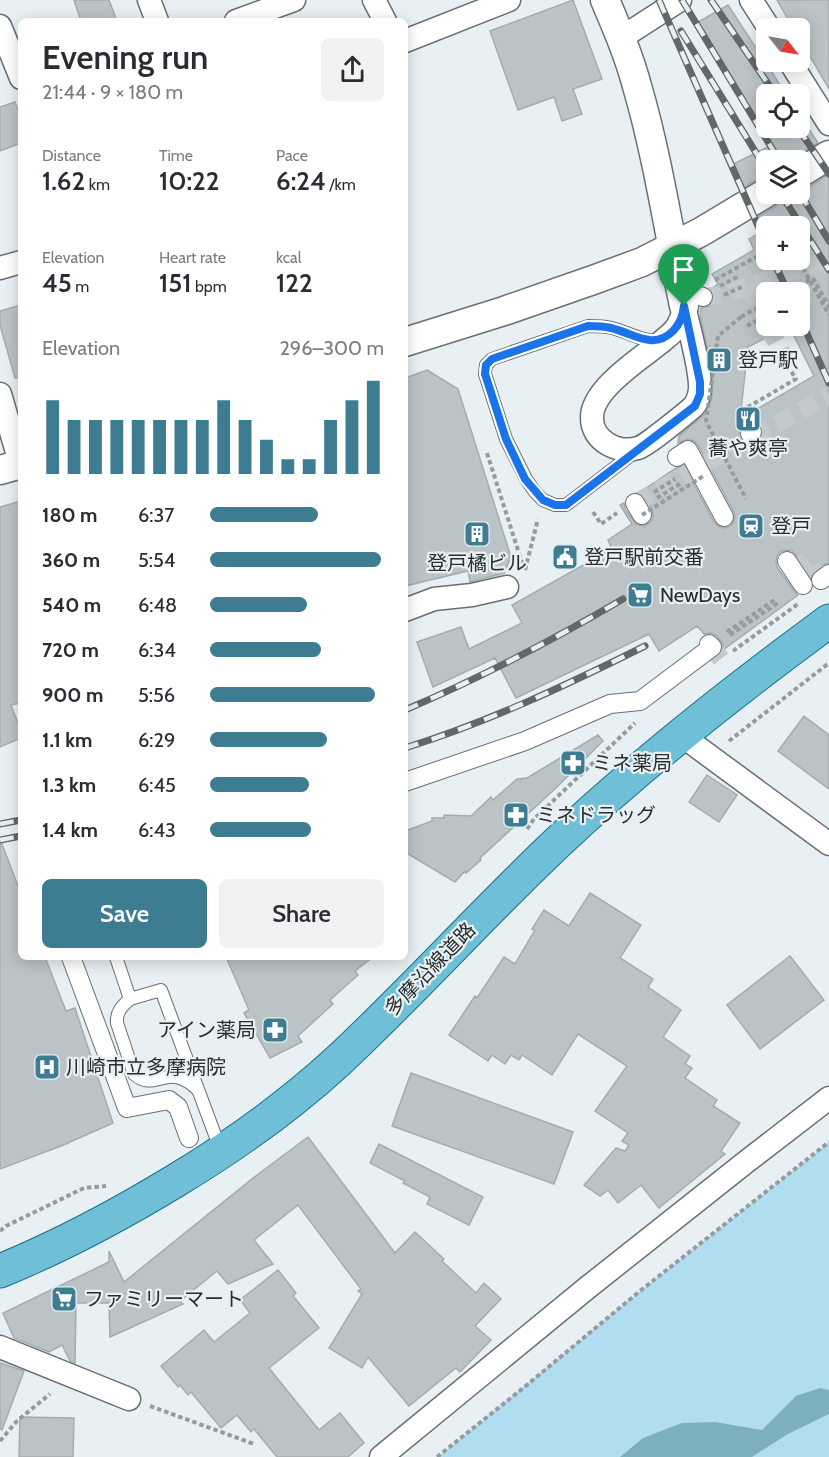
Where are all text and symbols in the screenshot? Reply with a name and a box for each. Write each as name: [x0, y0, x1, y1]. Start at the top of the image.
north arrow: [756, 18, 810, 72]
map controls: [756, 18, 810, 336]
text: Evening run: [42, 37, 208, 77]
button: share: [321, 38, 384, 101]
text: 21:44 · 9 × 180 m: [42, 80, 183, 104]
button: locate: [756, 84, 810, 138]
text: Distance: [42, 146, 101, 165]
text: Time: [159, 146, 193, 165]
text: Pace: [276, 146, 308, 165]
button: layers: [756, 150, 810, 204]
text: 1.62: [42, 165, 85, 197]
text: 10:22: [159, 165, 220, 197]
text: 6:24: [276, 165, 326, 197]
text: km: [85, 175, 110, 194]
text: /km: [326, 175, 356, 194]
button: +: [756, 216, 810, 270]
pin: [658, 244, 709, 306]
text: Elevation: [42, 248, 105, 267]
text: Heart rate: [159, 248, 226, 267]
text: kcal: [276, 248, 302, 267]
icon: arrive: [667, 253, 700, 286]
text: 45: [42, 267, 72, 299]
text: 151: [159, 267, 191, 299]
text: 122: [276, 267, 313, 299]
text: m: [72, 277, 89, 296]
text: bpm: [191, 277, 227, 296]
button: −: [756, 282, 810, 336]
text: Elevation: [42, 336, 120, 360]
text: 296–300 m: [279, 336, 384, 360]
building icon: 登戸駅: [704, 345, 734, 375]
place label: 登戸駅: [738, 348, 798, 372]
restaurant icon: 蕎や爽亭: [733, 404, 763, 434]
place label: 蕎や爽亭: [708, 436, 788, 460]
text: 180 m: [42, 503, 97, 527]
text: 6:37: [138, 503, 174, 527]
station icon: 登戸: [736, 511, 766, 541]
place label: 登戸: [771, 514, 811, 538]
building icon: 登戸橘ビル: [462, 519, 492, 549]
public building icon: 登戸駅前交番: [550, 542, 580, 572]
place label: 登戸駅前交番: [584, 545, 704, 569]
text: 360 m: [42, 548, 100, 572]
text: 5:54: [138, 548, 175, 572]
place label: 登戸橘ビル: [427, 551, 527, 575]
supermarket icon: NewDays: [625, 580, 655, 610]
place label: NewDays: [660, 583, 740, 607]
text: 540 m: [42, 593, 101, 617]
text: 6:48: [138, 593, 177, 617]
text: 720 m: [42, 638, 99, 662]
text: 6:34: [138, 638, 176, 662]
text: 900 m: [42, 683, 103, 707]
text: 5:56: [138, 683, 175, 707]
text: 1.1 km: [42, 728, 92, 752]
text: 6:29: [138, 728, 175, 752]
pharmacy icon: ミネ薬局: [558, 748, 588, 778]
place label: ミネ薬局: [592, 751, 672, 775]
text: 1.3 km: [42, 773, 96, 797]
text: 6:45: [138, 773, 176, 797]
pharmacy icon: ミネドラッグ: [501, 800, 531, 830]
place label: ミネドラッグ: [536, 803, 656, 827]
text: 1.4 km: [42, 818, 98, 842]
text: 6:43: [138, 818, 176, 842]
button: Save: [42, 879, 207, 948]
button: Share: [219, 879, 384, 948]
street label: 多摩沿線道路: [380, 918, 480, 1020]
pharmacy icon: アイン薬局: [260, 1015, 290, 1045]
place label: アイン薬局: [157, 1018, 256, 1042]
hospital icon: 川崎市立多摩病院: [32, 1052, 62, 1082]
place label: 川崎市立多摩病院: [66, 1055, 226, 1079]
supermarket icon: ファミリーマート: [49, 1284, 79, 1314]
place label: ファミリーマート: [84, 1287, 244, 1311]

